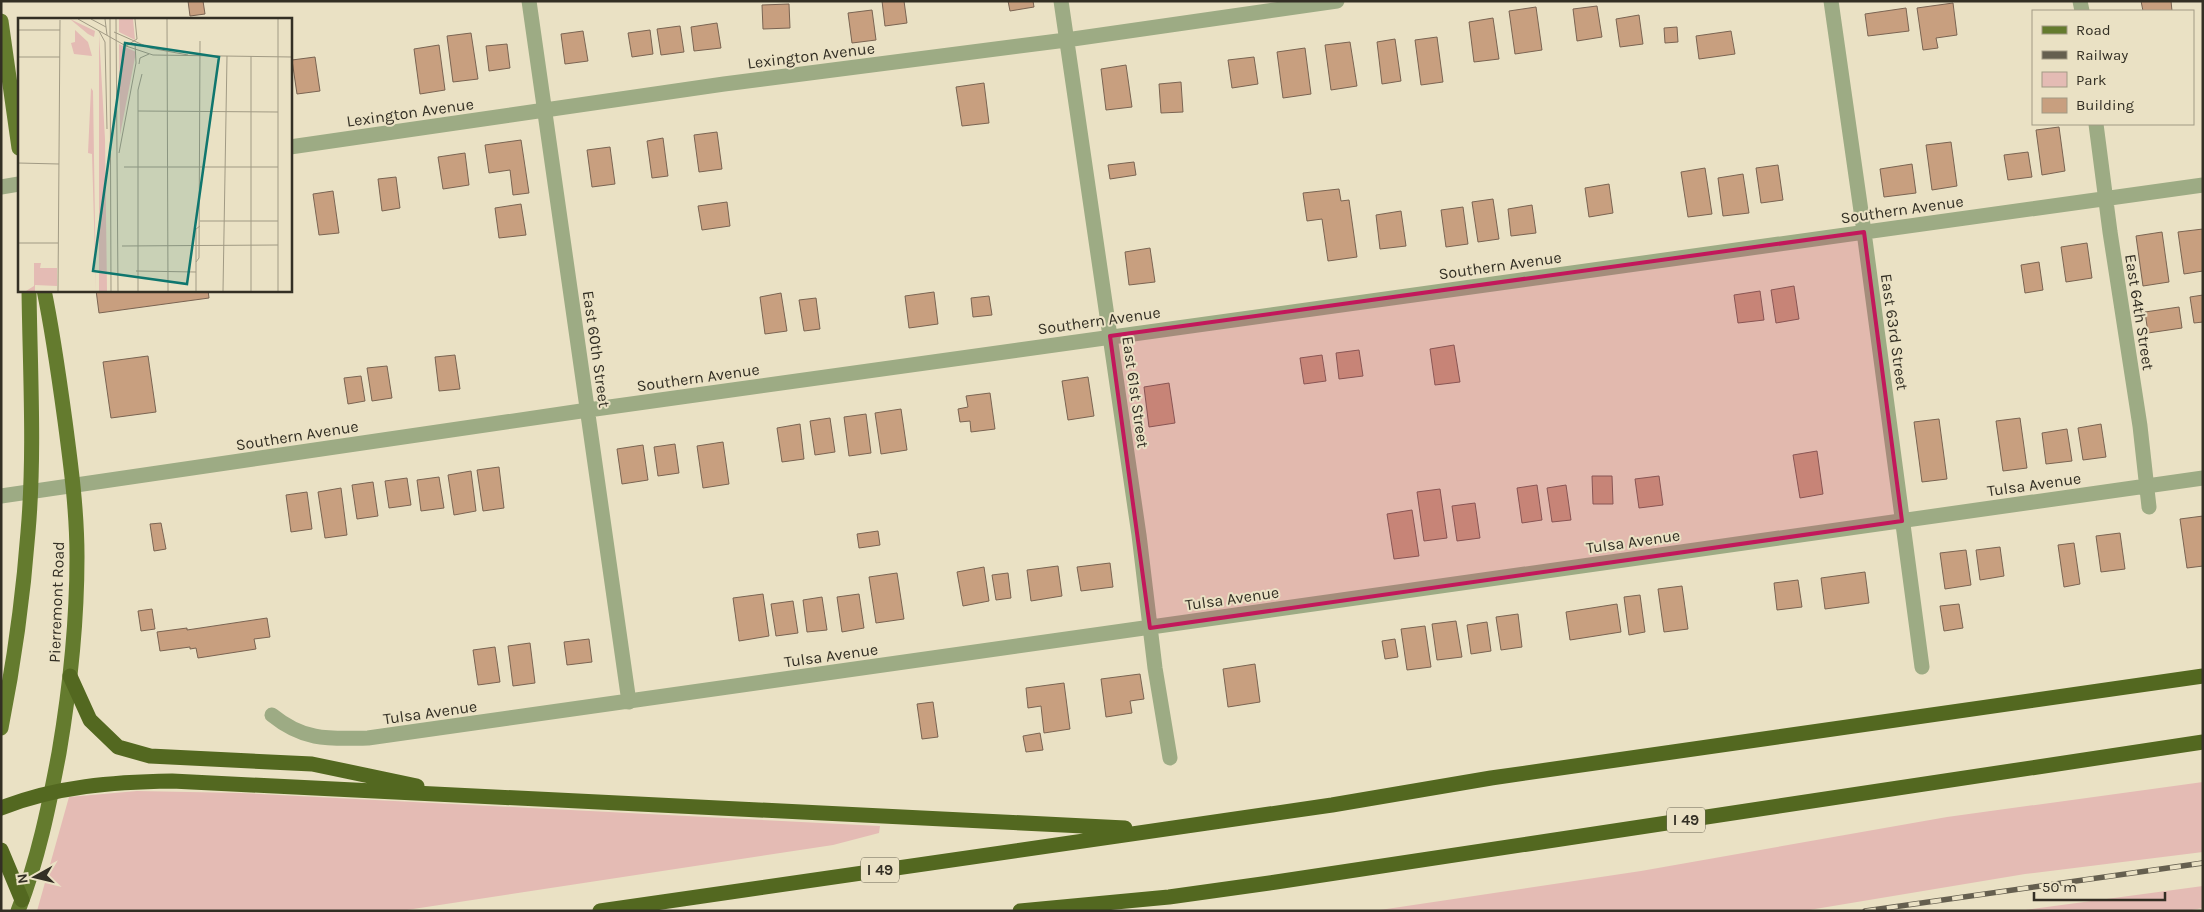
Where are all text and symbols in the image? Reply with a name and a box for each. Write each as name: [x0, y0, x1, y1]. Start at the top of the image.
legend: [2032, 10, 2194, 125]
inset map: [18, 18, 291, 291]
text: Road: [2076, 21, 2111, 39]
street label: Lexington Avenue: [746, 38, 876, 73]
text: Railway: [2076, 46, 2128, 64]
text: Park: [2076, 71, 2106, 89]
street label: Lexington Avenue: [345, 94, 475, 131]
text: Building: [2076, 96, 2134, 114]
street label: Southern Avenue: [1839, 191, 1965, 228]
street label: Southern Avenue: [1437, 247, 1563, 284]
street label: East 64th Street: [2121, 253, 2158, 372]
street label: East 63rd Street: [1877, 273, 1912, 392]
street label: East 60th Street: [579, 289, 614, 409]
street label: Southern Avenue: [1036, 302, 1162, 339]
street label: East 61st Street: [1118, 335, 1153, 449]
street label: Southern Avenue: [635, 359, 761, 396]
street label: Southern Avenue: [234, 416, 360, 455]
street label: Tulsa Avenue: [1986, 468, 2082, 500]
street label: Tulsa Avenue: [1585, 525, 1681, 557]
street label: Pierremont Road: [45, 541, 68, 663]
street label: Tulsa Avenue: [1184, 582, 1280, 614]
street label: Tulsa Avenue: [783, 639, 879, 671]
street label: Tulsa Avenue: [382, 696, 478, 728]
road number: I 49: [1667, 808, 1705, 832]
north arrow: [10, 852, 60, 902]
road number: I 49: [861, 858, 899, 882]
scale bar: [2034, 870, 2165, 902]
text: N: [14, 873, 32, 885]
text: 50 m: [2042, 878, 2077, 896]

